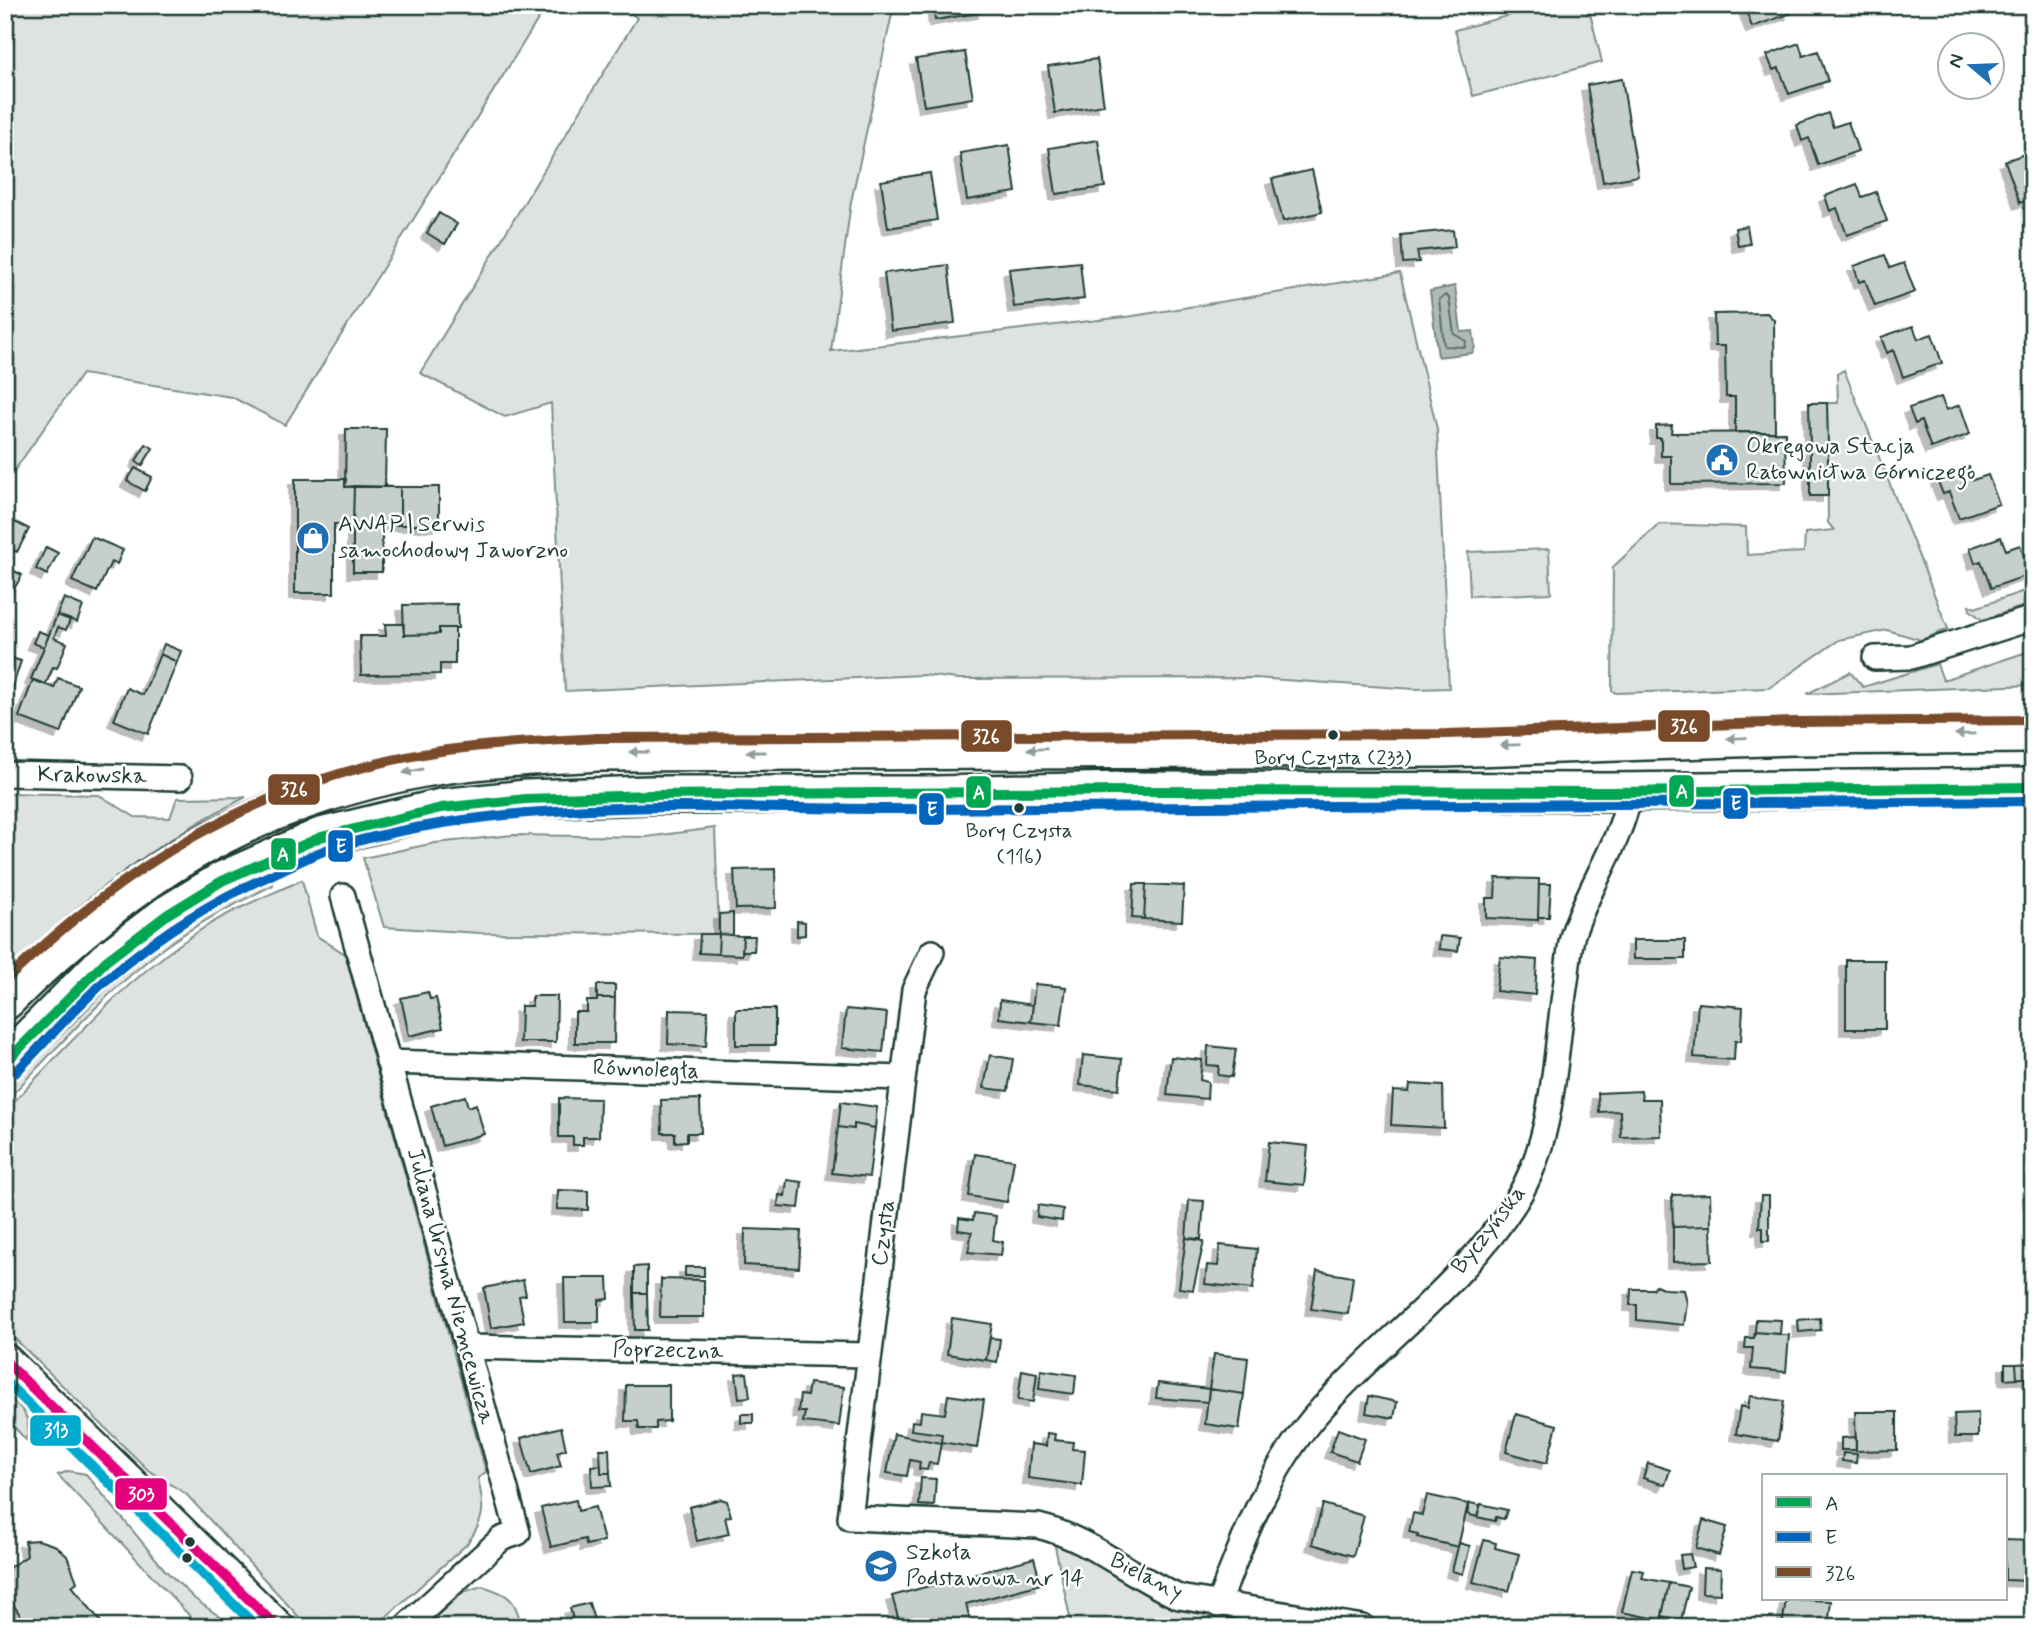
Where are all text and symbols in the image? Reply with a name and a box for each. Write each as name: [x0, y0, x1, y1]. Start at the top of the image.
north arrow: [1937, 32, 2007, 102]
text: N: [1942, 51, 1970, 71]
place label: Okręgowa Stacja Ratownictwa Górniczego: [1746, 432, 1976, 490]
public building icon: Okręgowa Stacja Ratownictwa Górniczego: [1703, 441, 1741, 479]
place label: AWAP | Serwis samochodowy Jaworzno: [338, 510, 568, 566]
shop icon: AWAP | Serwis samochodowy Jaworzno: [294, 519, 332, 557]
line badge: 326: [1657, 709, 1711, 743]
text: 326: [1670, 715, 1698, 740]
line badge: 326: [960, 719, 1013, 753]
text: 326: [972, 725, 1000, 750]
marker: Bory Czysta (233): [1326, 728, 1340, 742]
one-way arrow: [1953, 728, 1975, 740]
one-way arrow: [1726, 732, 1748, 743]
one-way arrow: [1498, 740, 1520, 751]
one-way arrow: [1026, 744, 1048, 755]
place label: Bory Czysta (233): [1254, 744, 1412, 772]
one-way arrow: [628, 746, 650, 758]
one-way arrow: [745, 746, 767, 757]
street label: Krakowska: [37, 760, 147, 792]
one-way arrow: [402, 765, 424, 776]
line badge: 326: [267, 773, 321, 806]
line badge: A: [1668, 774, 1695, 808]
line badge: A: [965, 775, 992, 809]
text: 326: [280, 778, 308, 803]
text: A: [1676, 780, 1688, 805]
text: A: [973, 781, 985, 806]
line badge: E: [1722, 787, 1749, 820]
line badge: E: [918, 792, 945, 826]
text: E: [1730, 792, 1742, 817]
text: E: [926, 798, 938, 823]
marker: Bory Czysta (116): [1012, 801, 1026, 815]
place label: Bory Czysta (116): [965, 817, 1073, 871]
line badge: E: [327, 829, 354, 863]
text: E: [335, 835, 347, 860]
line badge: A: [270, 837, 297, 871]
text: A: [277, 843, 289, 868]
street label: Równoległa: [592, 1053, 700, 1087]
street label: Juliana Ursyna Niemcewicza: [399, 1145, 501, 1427]
street label: Byczyńska: [1445, 1179, 1533, 1281]
street label: Czysta: [865, 1198, 903, 1268]
street label: Poprzeczna: [612, 1335, 724, 1367]
line badge: 313: [29, 1414, 82, 1447]
text: 313: [44, 1419, 69, 1444]
legend: [1762, 1474, 2007, 1600]
line badge: 303: [114, 1477, 168, 1511]
text: 303: [127, 1483, 155, 1508]
text: A: [1825, 1490, 1839, 1518]
text: E: [1825, 1524, 1837, 1552]
unlabelled marker: [183, 1535, 197, 1549]
place label: Szkoła Podstawowa nr 14: [906, 1538, 1084, 1594]
street label: Bielany: [1104, 1546, 1188, 1608]
school or university icon: Szkoła Podstawowa nr 14: [862, 1547, 900, 1585]
unlabelled marker: [180, 1551, 194, 1565]
text: 326: [1825, 1560, 1855, 1588]

